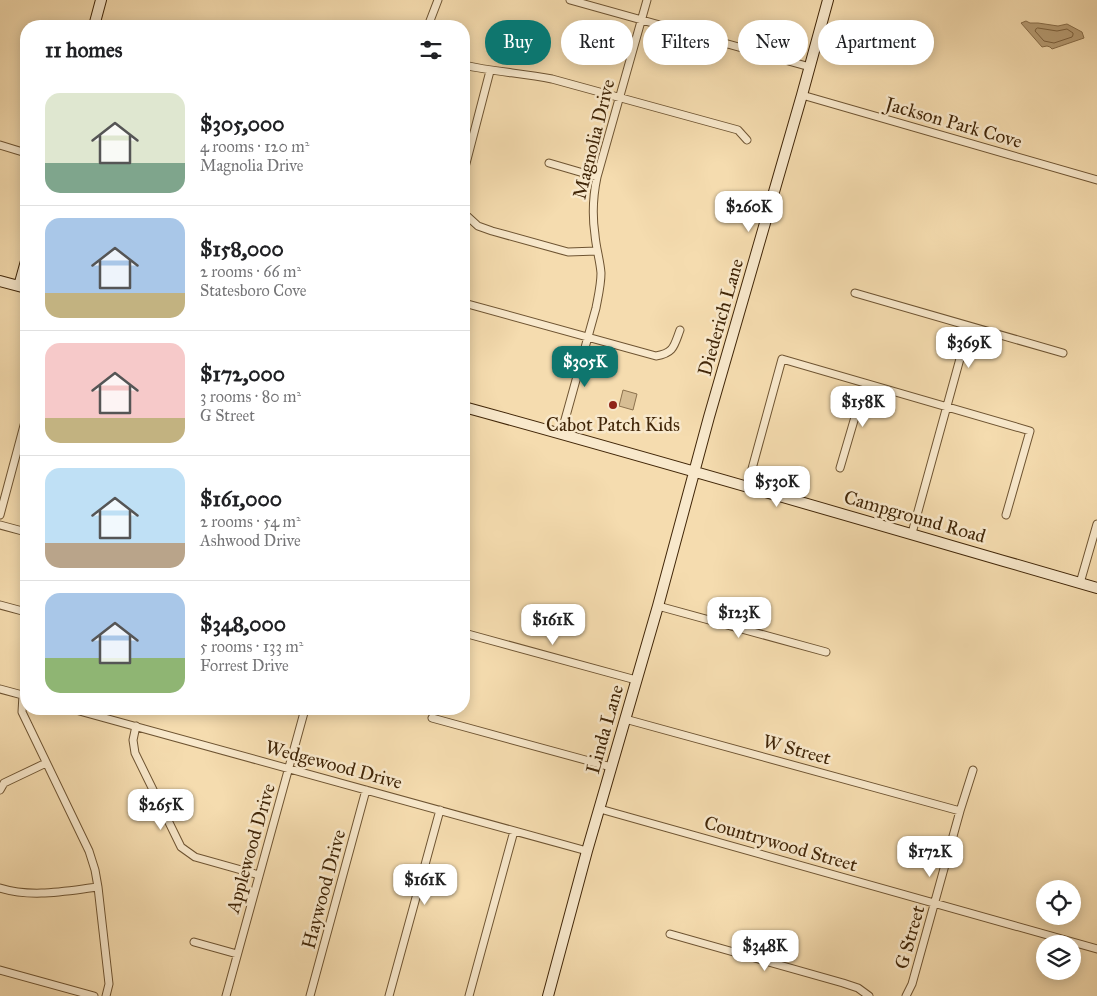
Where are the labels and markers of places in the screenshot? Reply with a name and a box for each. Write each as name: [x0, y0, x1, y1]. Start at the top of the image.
pin: $260K: [714, 190, 784, 233]
pin: $369K: [934, 326, 1004, 369]
pin: $305K: [550, 346, 620, 388]
pin: $158K: [828, 386, 898, 428]
marker: Cabot Patch Kids: [607, 399, 619, 411]
place label: Cabot Patch Kids: [546, 413, 680, 436]
pin: $530K: [742, 466, 812, 508]
pin: $123K: [704, 596, 774, 639]
pin: $161K: [518, 604, 588, 646]
pin: $265K: [126, 788, 196, 831]
pin: $172K: [895, 836, 965, 878]
pin: $161K: [390, 864, 460, 906]
pin: $348K: [730, 930, 800, 972]

